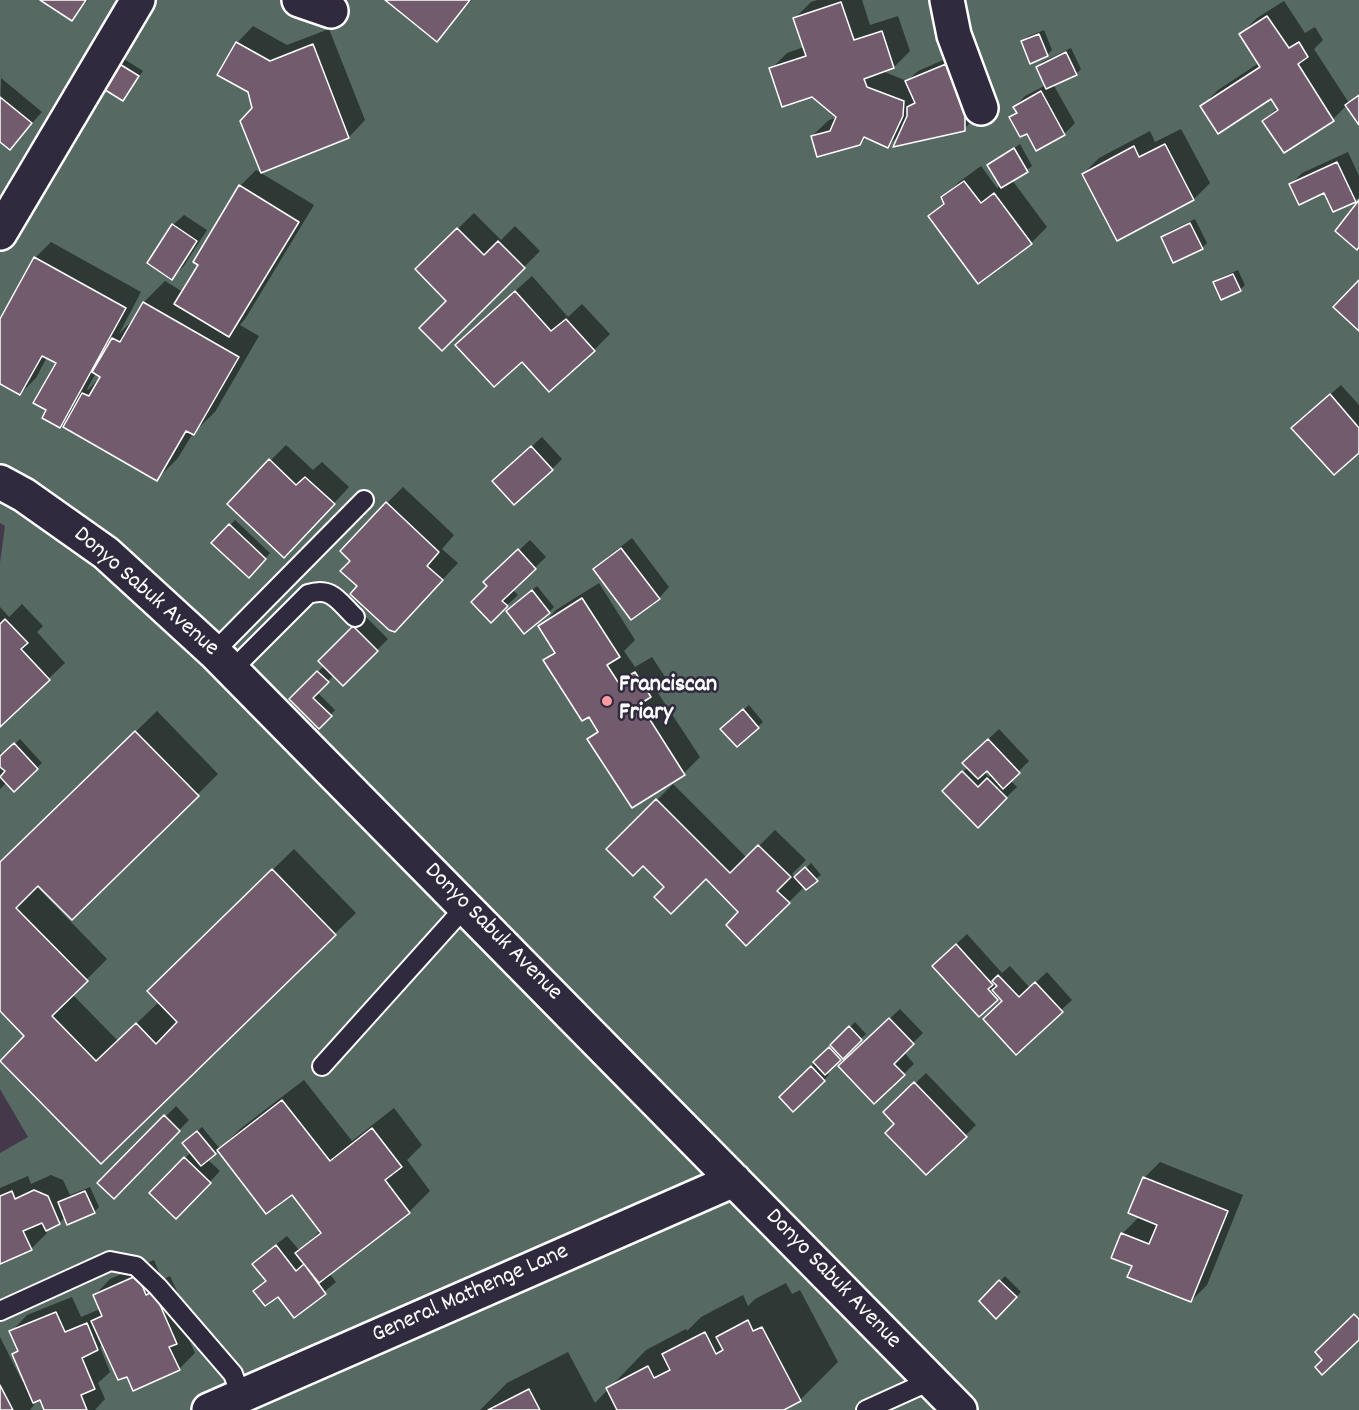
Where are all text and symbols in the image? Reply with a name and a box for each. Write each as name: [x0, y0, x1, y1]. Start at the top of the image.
street label: Donyo Sabuk Avenue: [66, 522, 224, 664]
place label: Franciscan Friary: [619, 673, 717, 729]
marker: Franciscan Friary: [600, 694, 614, 708]
street label: Donyo Sabuk Avenue: [417, 858, 567, 1008]
street label: Donyo Sabuk Avenue: [758, 1204, 906, 1356]
street label: General Mathenge Lane: [368, 1239, 574, 1351]

